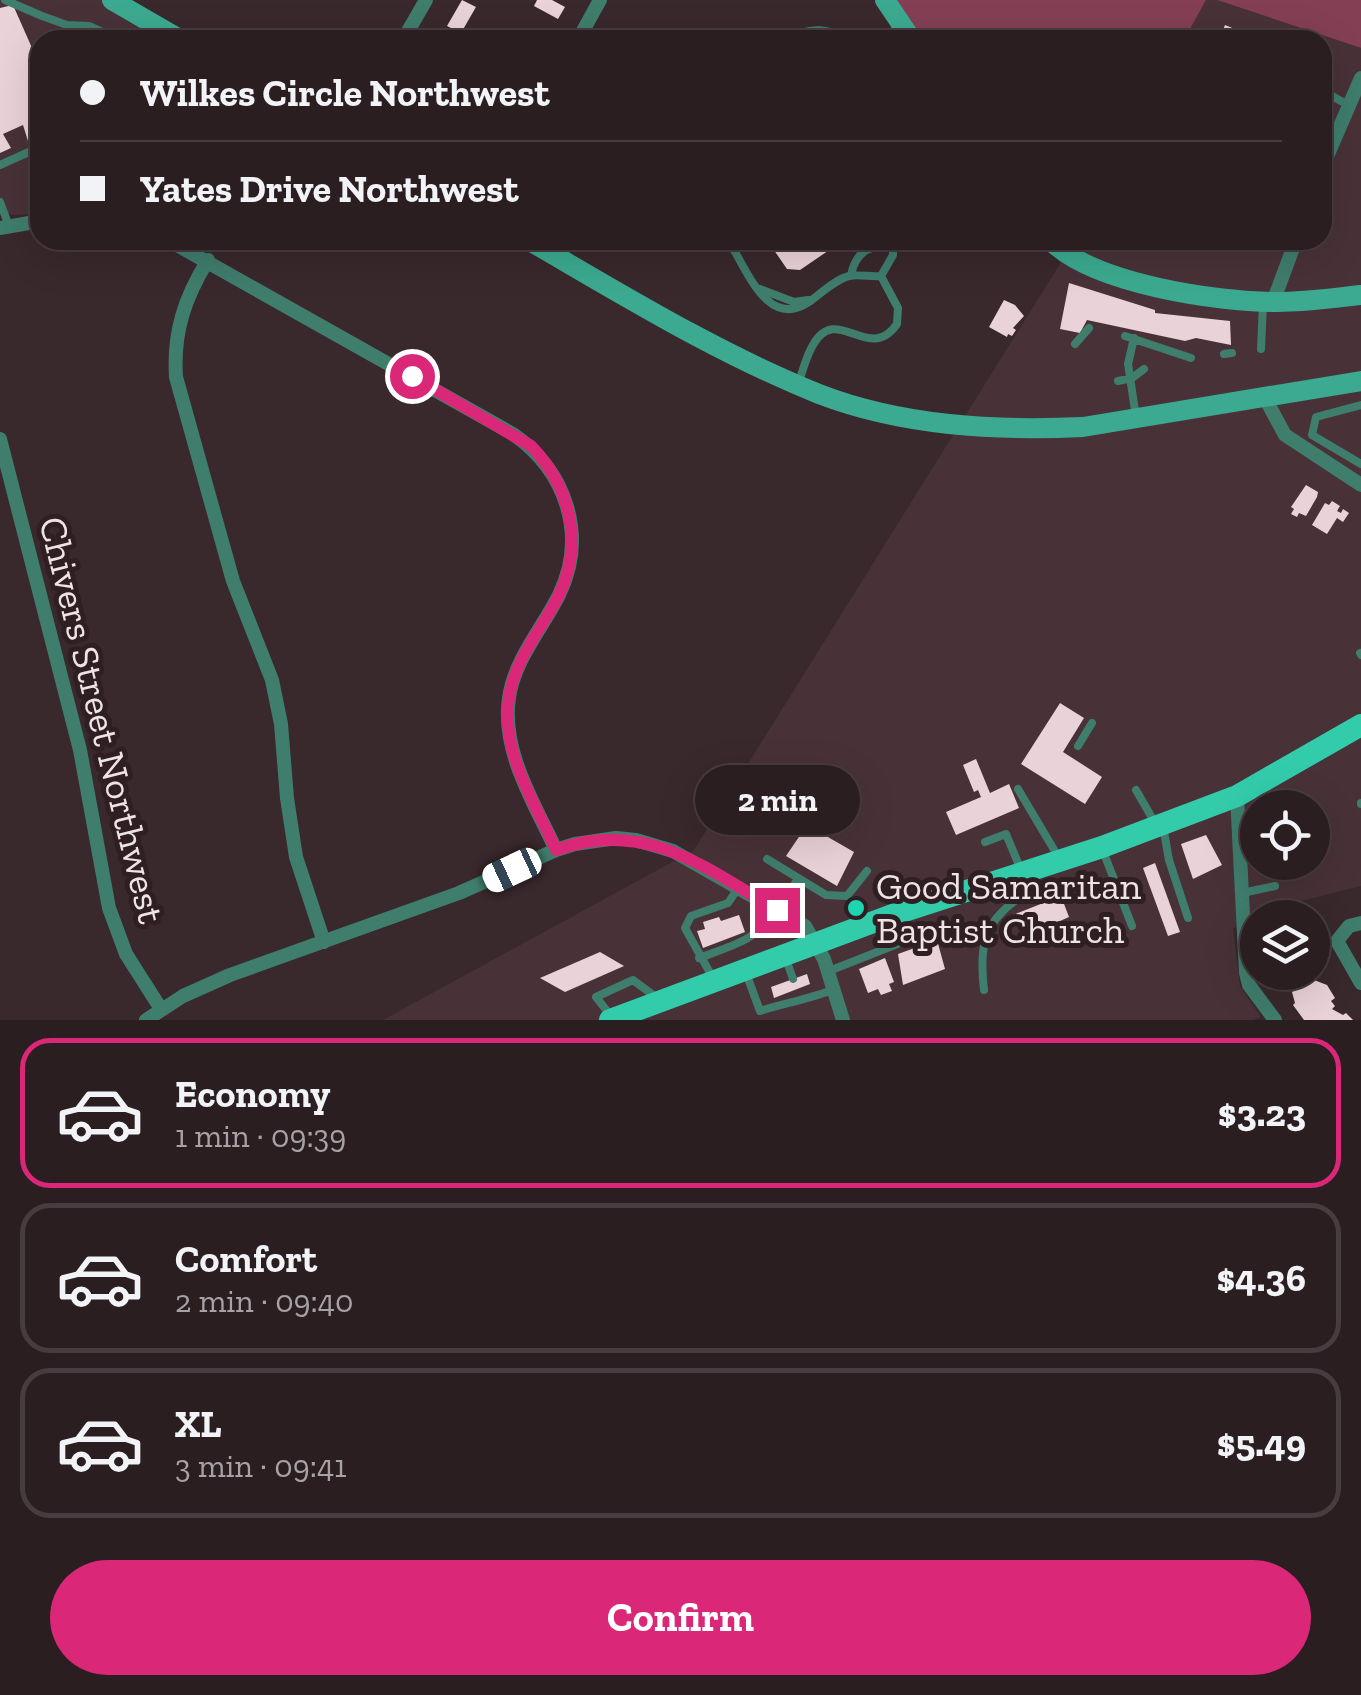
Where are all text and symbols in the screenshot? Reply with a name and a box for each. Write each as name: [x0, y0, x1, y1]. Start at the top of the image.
text: Wilkes Circle Northwest: [140, 70, 550, 116]
text: Yates Drive Northwest: [140, 166, 519, 212]
route start: [390, 354, 435, 399]
street label: Chivers Street Northwest: [29, 512, 175, 928]
callout: 2 min: [694, 765, 860, 835]
text: 2 min: [738, 781, 817, 819]
map controls: [1240, 790, 1330, 990]
button: locate: [1240, 790, 1330, 880]
car: [478, 844, 546, 896]
place label: Good Samaritan Baptist Church: [876, 863, 1142, 953]
route end: [755, 888, 800, 933]
marker: Good Samaritan Baptist Church: [845, 897, 867, 919]
button: layers: [1240, 900, 1330, 990]
icon: car: [55, 1068, 145, 1158]
text: Economy: [175, 1071, 330, 1117]
text: $3.23: [1218, 1090, 1306, 1136]
text: 1 min · 09:39: [175, 1117, 346, 1155]
icon: car: [55, 1233, 145, 1323]
text: Comfort: [175, 1236, 317, 1282]
text: $4.36: [1216, 1255, 1306, 1301]
text: 2 min · 09:40: [175, 1282, 353, 1320]
icon: car: [55, 1398, 145, 1488]
text: XL: [175, 1401, 222, 1447]
text: $5.49: [1217, 1420, 1306, 1466]
text: 3 min · 09:41: [175, 1447, 347, 1485]
button: Confirm: [50, 1560, 1311, 1675]

